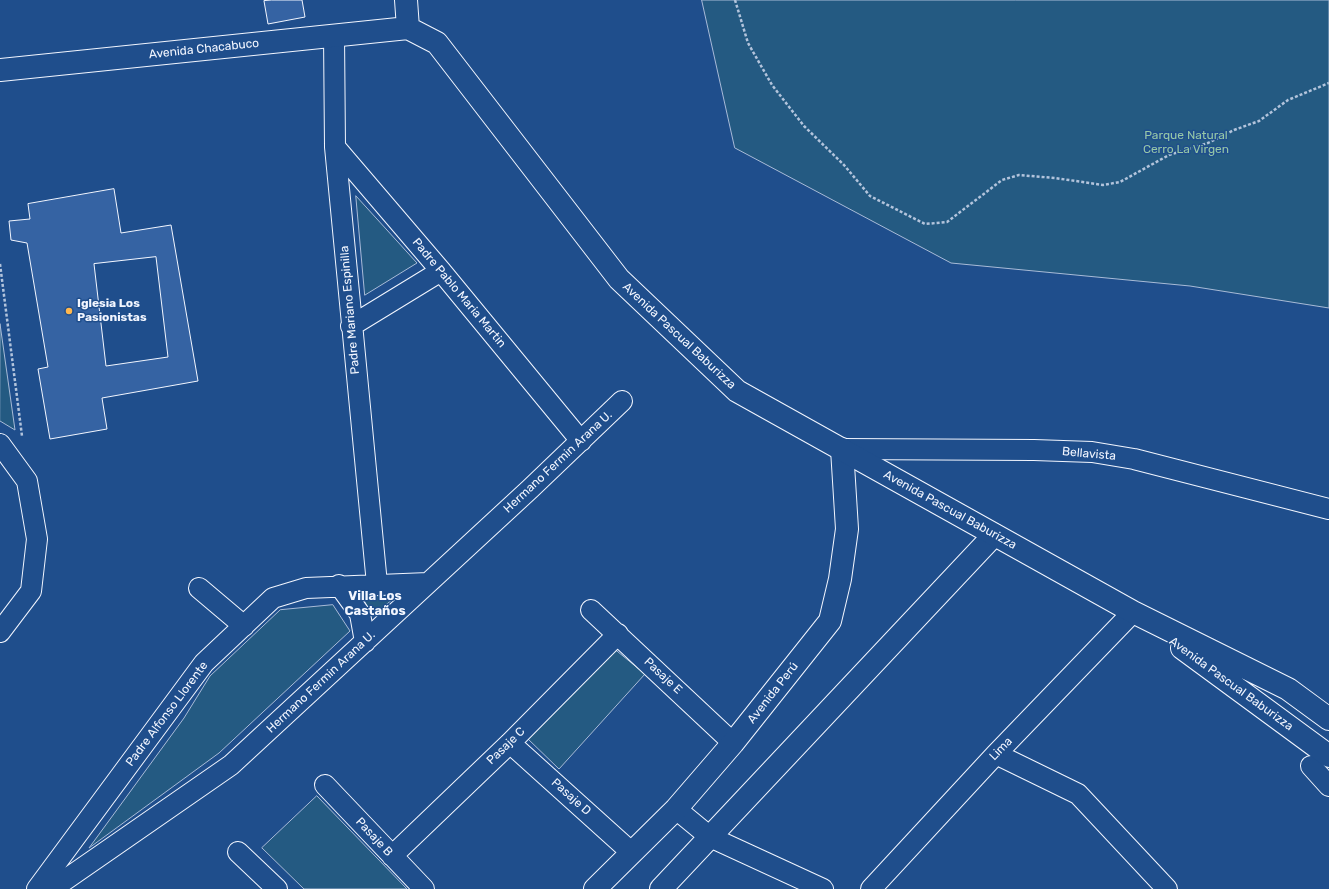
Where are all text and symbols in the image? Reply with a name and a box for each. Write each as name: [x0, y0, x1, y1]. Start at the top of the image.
street label: Avenida Chacabuco: [148, 36, 260, 62]
park label: Parque Natural Cerro La Virgen: [1143, 129, 1229, 157]
street label: Padre Pablo Maria Martin: [409, 235, 509, 351]
street label: Padre Mariano Espinilla: [337, 245, 363, 375]
street label: Avenida Pascual Baburizza: [619, 280, 739, 392]
place label: Iglesia Los Pasionistas: [77, 297, 147, 325]
marker: Iglesia Los Pasionistas: [64, 306, 74, 316]
street label: Hermano Fermin Arana U.: [501, 408, 615, 516]
street label: Bellavista: [1061, 444, 1117, 464]
street label: Avenida Pascual Baburizza: [881, 467, 1019, 553]
district label: Villa Los Castaños: [344, 588, 406, 619]
street label: Hermano Fermin Arana U.: [264, 628, 378, 736]
street label: Avenida Pascual Baburizza: [1166, 634, 1296, 734]
street label: Pasaje E: [641, 655, 685, 697]
street label: Padre Alfonso Llorente: [123, 659, 211, 769]
street label: Avenida Perú: [745, 659, 801, 727]
street label: Pasaje C: [484, 724, 528, 768]
street label: Lima: [986, 734, 1016, 764]
street label: Pasaje D: [548, 776, 594, 818]
street label: Pasaje B: [352, 815, 396, 859]

